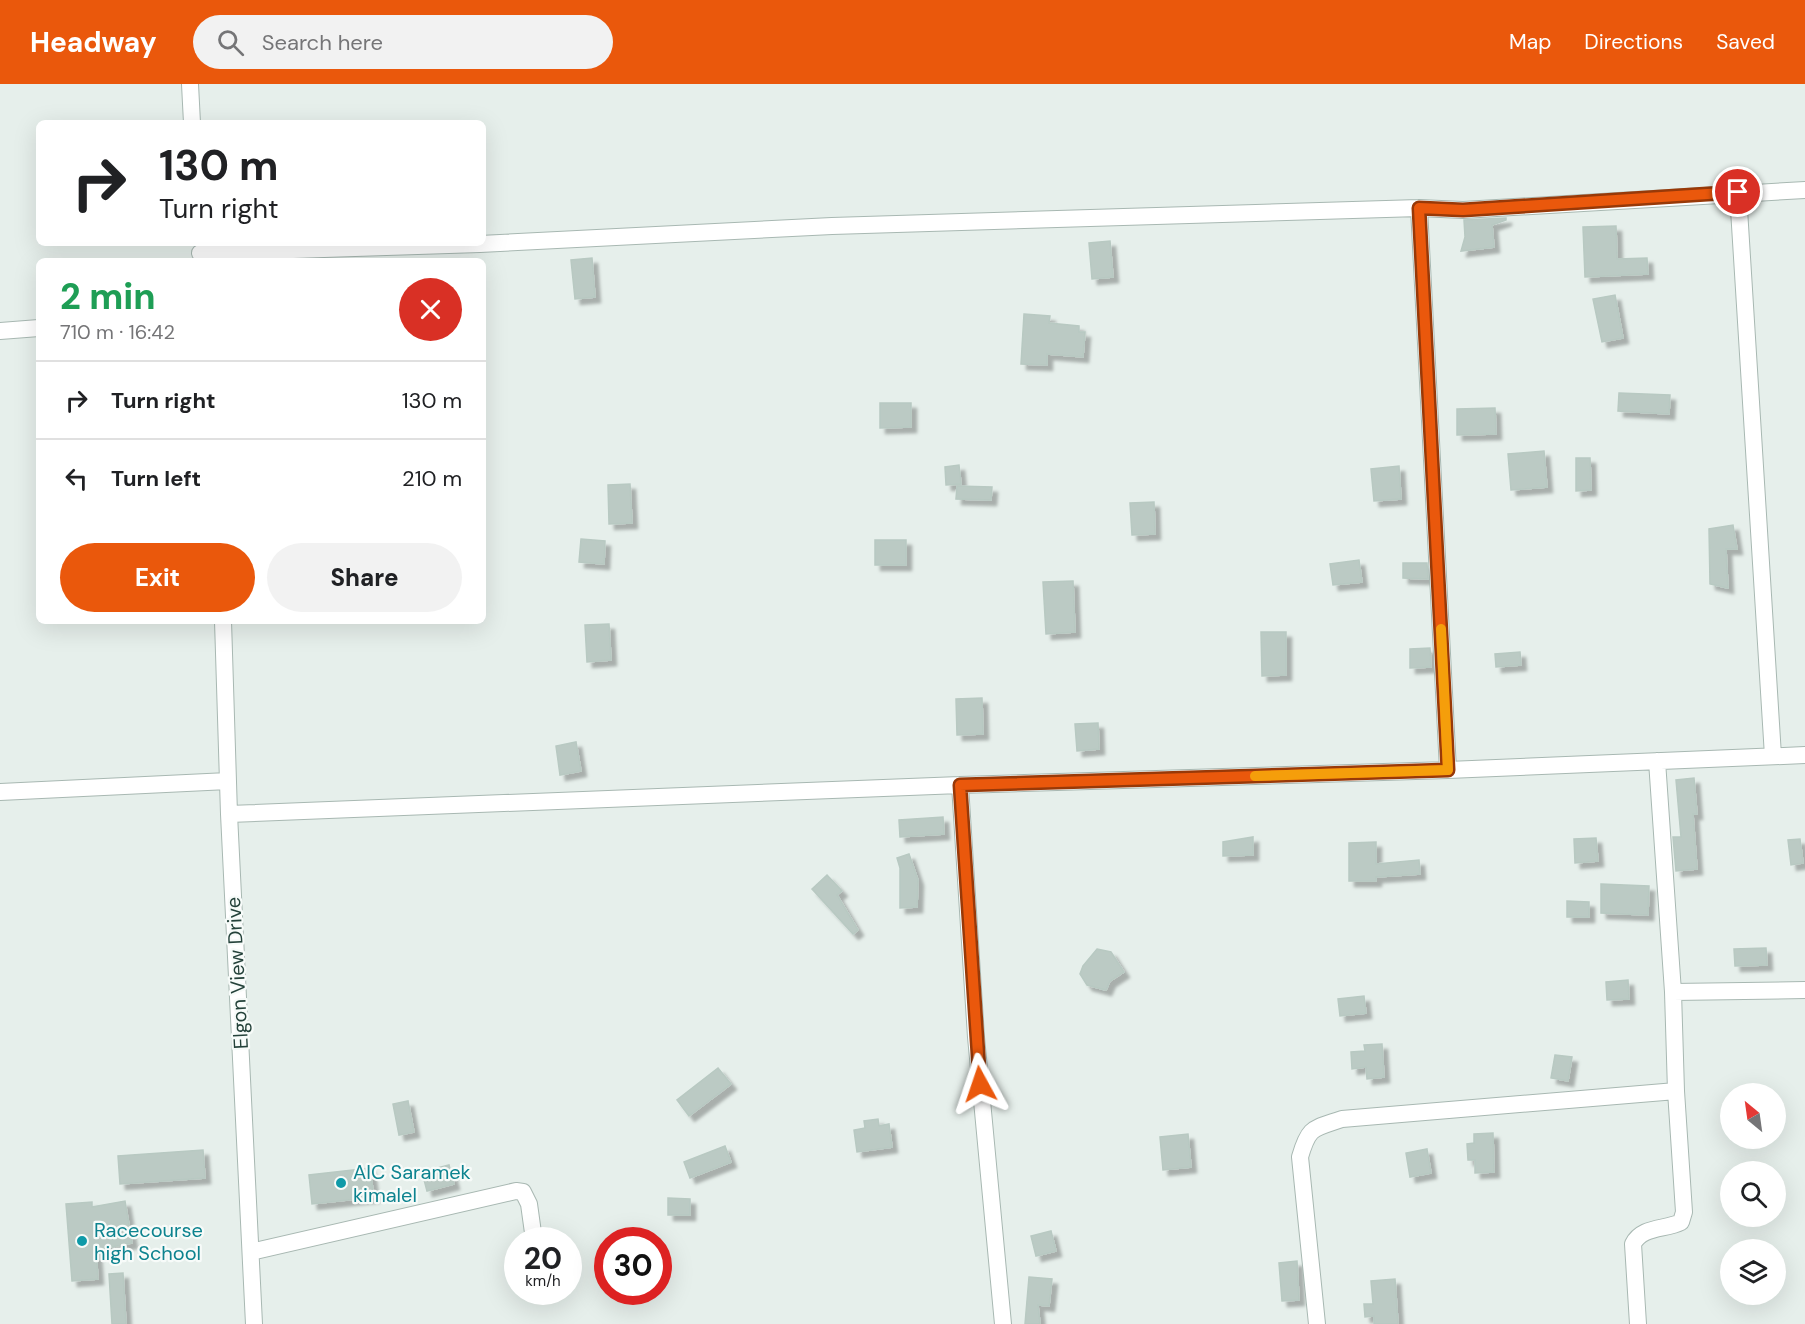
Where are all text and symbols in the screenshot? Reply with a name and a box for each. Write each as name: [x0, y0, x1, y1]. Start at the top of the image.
search box: [193, 15, 613, 69]
text: Headway: [30, 24, 157, 61]
icon: search: [214, 26, 247, 59]
text: Search here: [262, 28, 383, 57]
text: Map: [1509, 28, 1551, 56]
text: Directions: [1584, 28, 1683, 56]
text: Saved: [1716, 28, 1775, 56]
text: 130 m: [159, 138, 279, 193]
icon: right: [60, 144, 138, 222]
pin: [1712, 166, 1763, 217]
icon: arrive: [1721, 175, 1754, 208]
text: Turn right: [159, 191, 279, 226]
text: 2 min: [60, 273, 156, 320]
button: close: [399, 278, 462, 341]
text: 710 m · 16:42: [60, 319, 175, 345]
icon: right: [60, 384, 93, 417]
text: Turn right: [111, 386, 216, 415]
text: 130 m: [402, 386, 462, 415]
icon: left: [60, 462, 93, 495]
text: Turn left: [111, 464, 201, 493]
text: 210 m: [402, 464, 462, 493]
button: Exit: [60, 543, 255, 612]
button: Share: [267, 543, 462, 612]
street label: Elgon View Drive: [220, 896, 254, 1050]
position arrow: [948, 1052, 1012, 1116]
north arrow: [1720, 1083, 1786, 1149]
map controls: [1720, 1083, 1786, 1305]
place label: AIC Saramek kimalel: [353, 1159, 471, 1208]
button: search: [1720, 1161, 1786, 1227]
marker: AIC Saramek kimalel: [334, 1176, 348, 1190]
place label: Racecourse high School: [94, 1217, 203, 1266]
speed limit sign: 30: [594, 1227, 672, 1305]
marker: Racecourse high School: [75, 1234, 89, 1248]
text: 20: [524, 1239, 562, 1278]
button: layers: [1720, 1239, 1786, 1305]
text: km/h: [525, 1271, 561, 1291]

